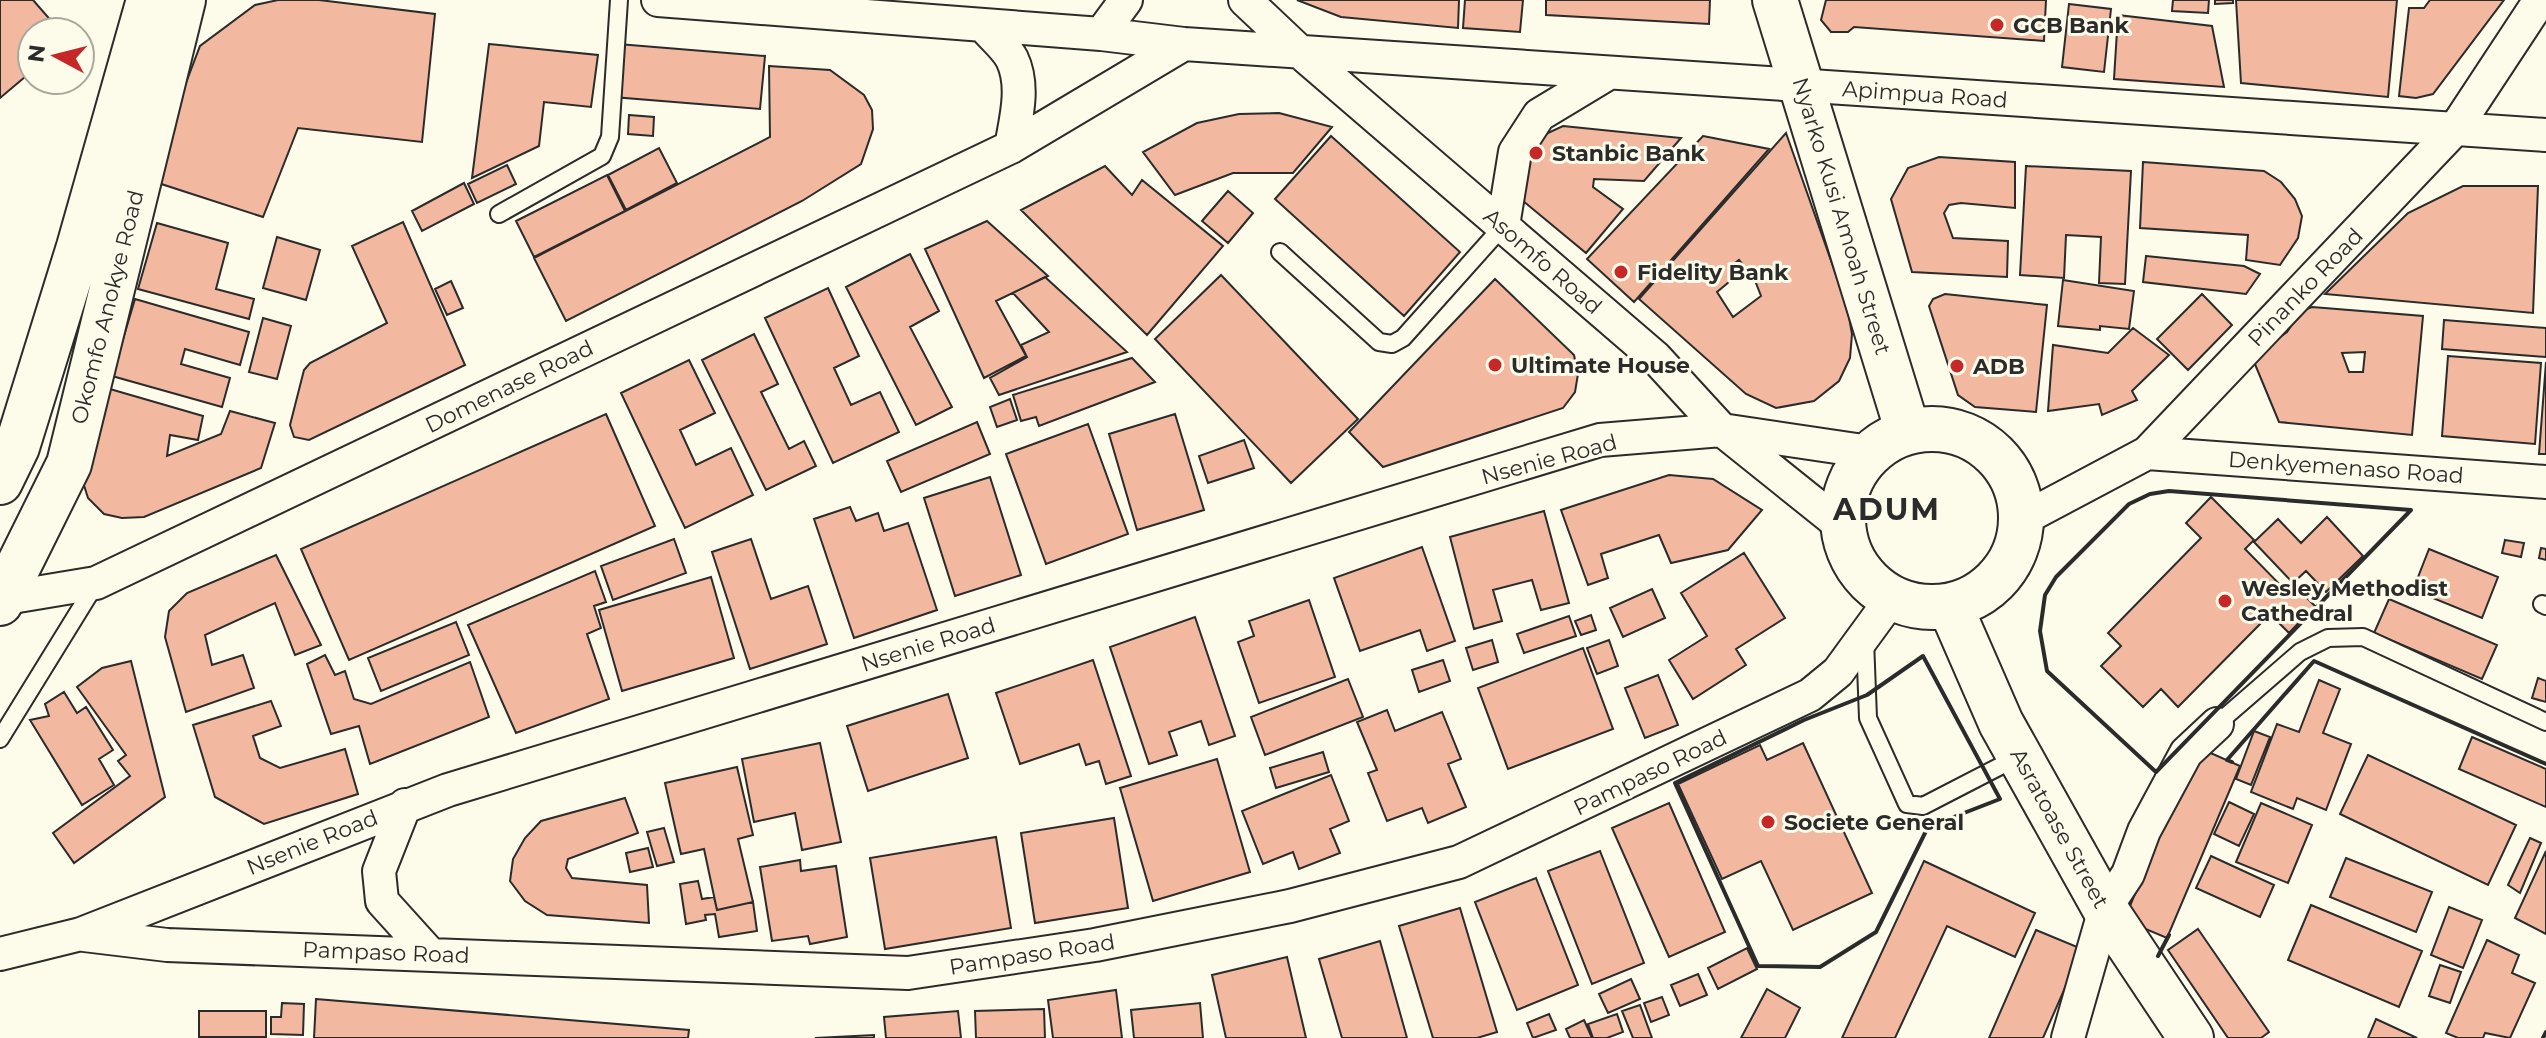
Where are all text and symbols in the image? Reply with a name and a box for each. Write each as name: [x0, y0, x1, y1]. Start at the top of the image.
place label: GCB Bank: [2013, 12, 2130, 39]
north arrow: [16, 16, 96, 96]
marker: GCB Bank: [1988, 16, 2006, 34]
text: N: [22, 43, 51, 64]
street label: Nyarko Kusi Amoah Street: [1786, 74, 1897, 358]
street label: Apimpua Road: [1841, 75, 2009, 114]
place label: Stanbic Bank: [1552, 140, 1706, 167]
marker: Stanbic Bank: [1527, 144, 1545, 162]
street label: Okomfo Anokye Road: [65, 187, 150, 427]
street label: Asomfo Road: [1478, 203, 1607, 320]
street label: Pinanko Road: [2242, 223, 2369, 352]
place label: Fidelity Bank: [1637, 259, 1789, 286]
marker: Fidelity Bank: [1612, 263, 1630, 281]
street label: Domenase Road: [421, 334, 598, 439]
place label: Ultimate House: [1511, 352, 1690, 379]
place label: ADB: [1972, 353, 2025, 380]
marker: Ultimate House: [1486, 356, 1504, 374]
marker: ADB: [1948, 357, 1966, 375]
street label: Nsenie Road: [1478, 428, 1620, 491]
street label: Denkyemenaso Road: [2227, 446, 2465, 489]
district label: ADUM: [1832, 491, 1941, 528]
place label: Wesley Methodist Cathedral: [2241, 575, 2449, 627]
marker: Wesley Methodist Cathedral: [2216, 592, 2234, 610]
street label: Nsenie Road: [858, 611, 999, 678]
street label: Pampaso Road: [1569, 724, 1731, 821]
street label: Asratoase Street: [2004, 743, 2115, 913]
street label: Nsenie Road: [243, 804, 382, 881]
place label: Societe General: [1784, 809, 1964, 836]
marker: Societe General: [1759, 813, 1777, 831]
street label: Pampaso Road: [947, 928, 1117, 981]
street label: Pampaso Road: [302, 936, 470, 969]

